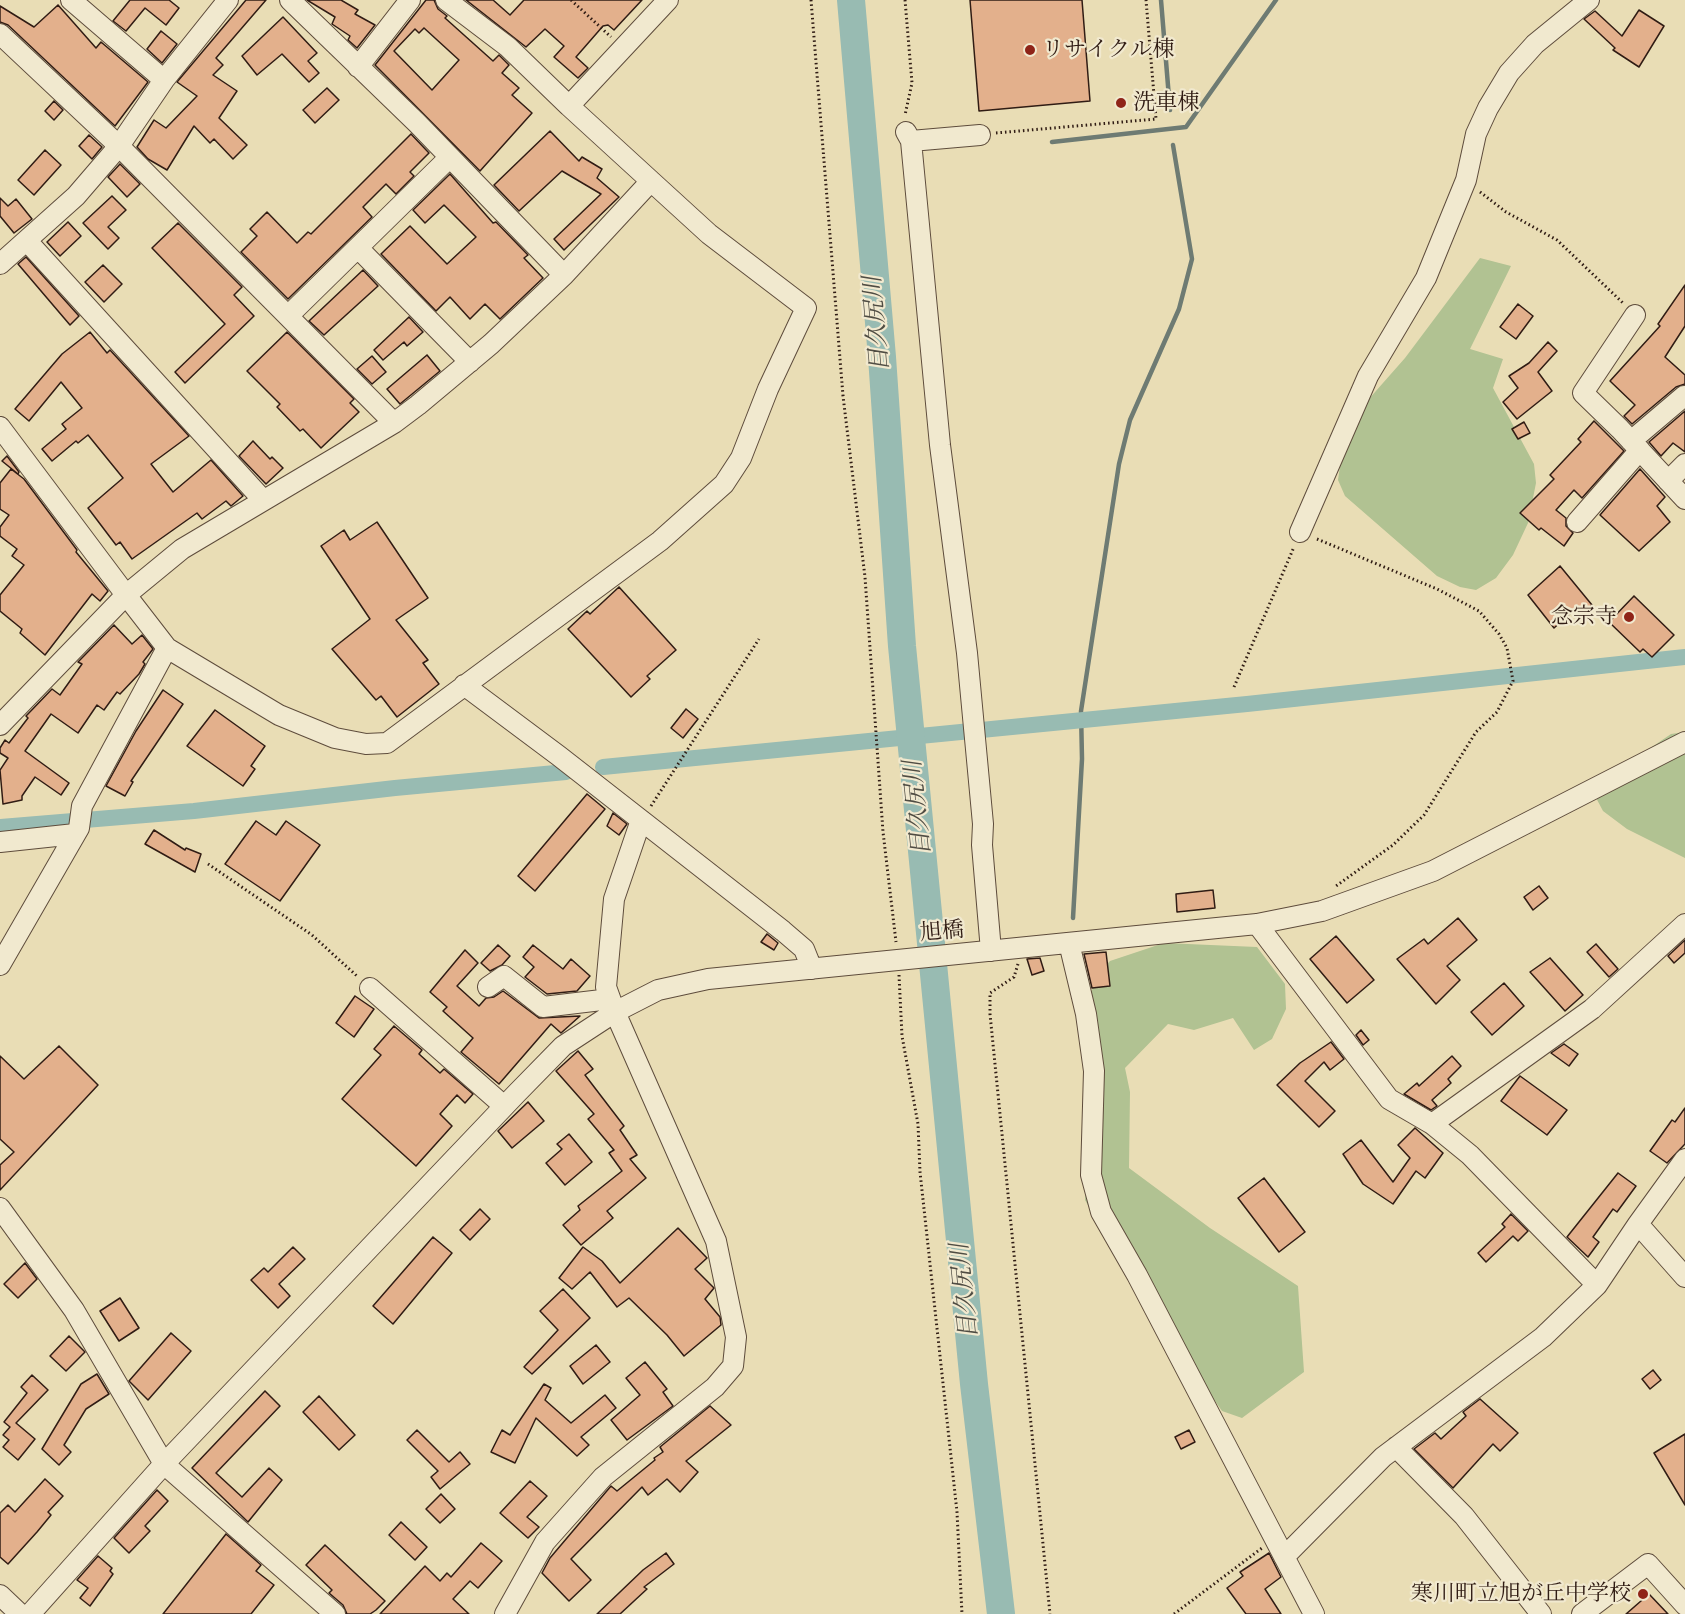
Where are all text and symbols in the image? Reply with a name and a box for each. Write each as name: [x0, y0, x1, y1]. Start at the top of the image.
place label: リサイクル棟: [1042, 37, 1174, 63]
marker: リサイクル棟: [1023, 43, 1037, 57]
place label: 洗車棟: [1133, 90, 1199, 116]
marker: 洗車棟: [1114, 96, 1128, 110]
water label: 目久尻川: [858, 275, 896, 373]
place label: 念宗寺: [1551, 604, 1617, 630]
marker: 念宗寺: [1622, 610, 1636, 624]
water label: 目久尻川: [899, 759, 937, 857]
street label: 旭橋: [919, 917, 965, 947]
water label: 目久尻川: [946, 1242, 984, 1340]
place label: 寒川町立旭が丘中学校: [1411, 1581, 1631, 1607]
marker: 寒川町立旭が丘中学校: [1636, 1587, 1650, 1601]

